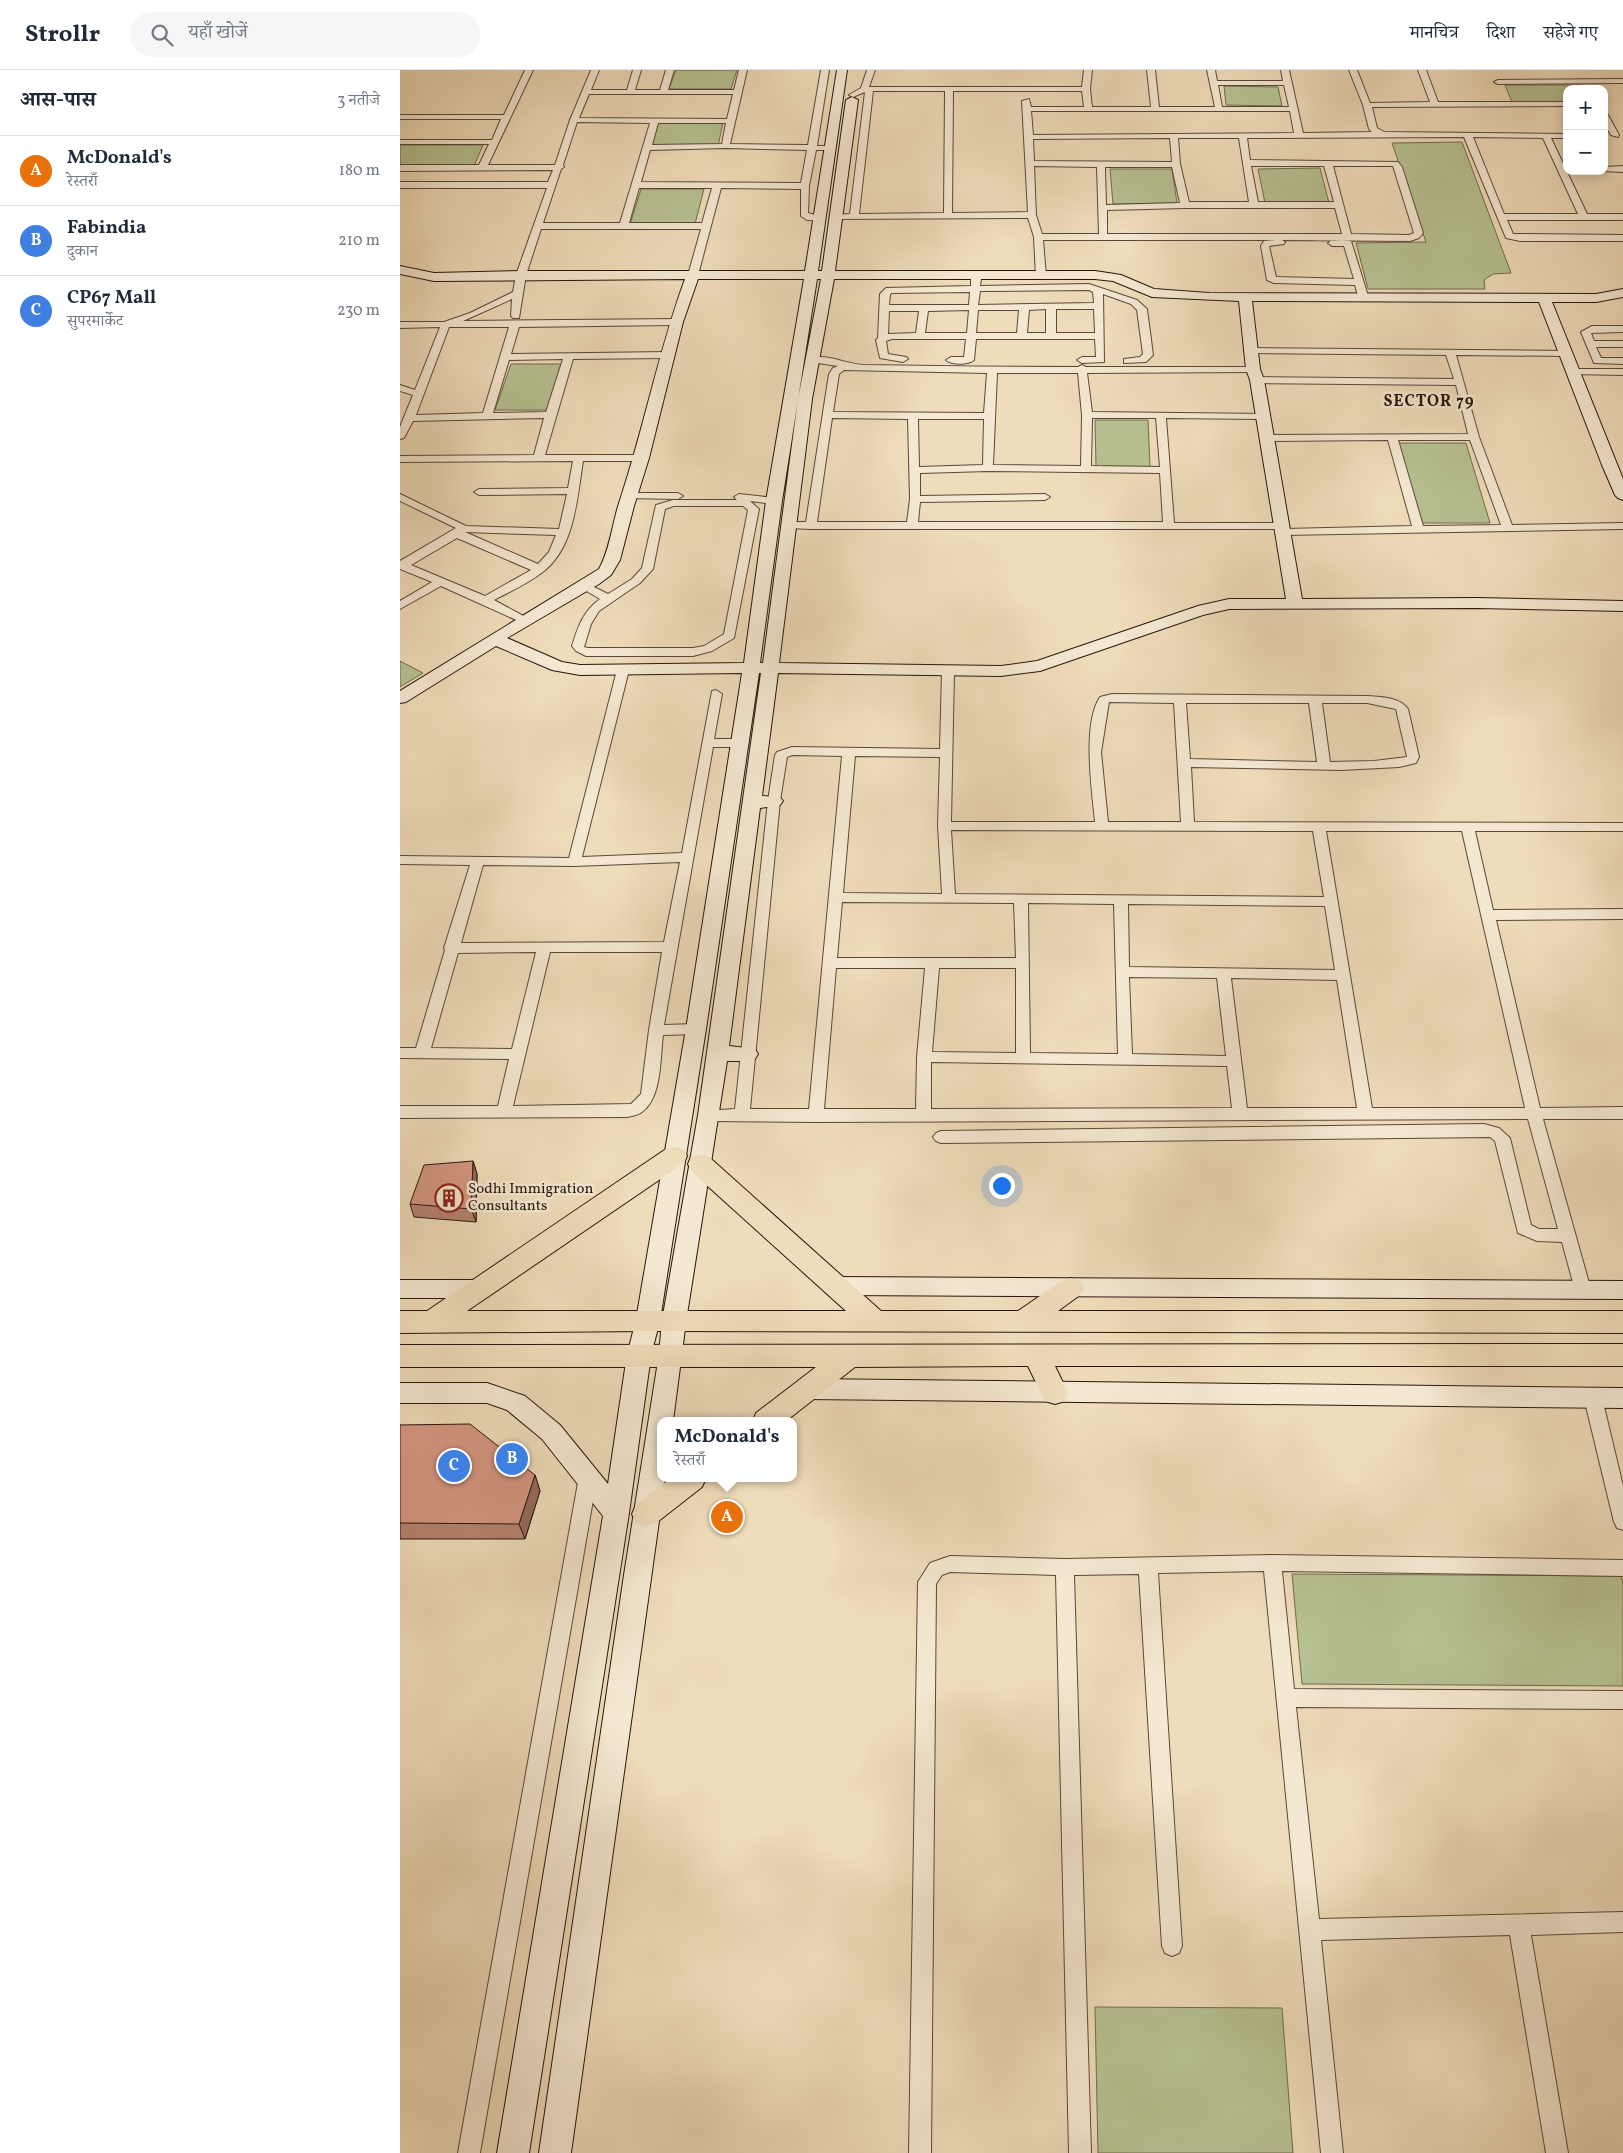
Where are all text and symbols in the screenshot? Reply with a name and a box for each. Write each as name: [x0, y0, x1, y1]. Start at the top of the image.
search box: [130, 12, 480, 57]
text: Strollr: [25, 18, 100, 52]
text: यहाँ खोजें: [188, 20, 248, 46]
icon: search: [148, 21, 176, 49]
text: मानचित्र: [1410, 21, 1459, 46]
text: दिशा: [1487, 21, 1515, 46]
text: सहेजे गए: [1543, 21, 1598, 46]
map controls: [1563, 85, 1608, 175]
button: +: [1563, 85, 1608, 130]
text: आस-पास: [20, 86, 96, 115]
text: 3 नतीजे: [337, 90, 380, 112]
button: −: [1563, 130, 1608, 175]
text: McDonald's: [67, 145, 172, 171]
text: A: [30, 160, 42, 182]
text: 180 m: [339, 160, 380, 182]
text: रेस्तराँ: [67, 171, 98, 193]
text: Fabindia: [67, 215, 146, 241]
text: B: [31, 230, 41, 252]
text: 210 m: [338, 230, 380, 252]
text: दुकान: [67, 241, 98, 263]
text: CP67 Mall: [67, 285, 156, 311]
text: C: [31, 300, 41, 322]
text: 230 m: [337, 300, 380, 322]
text: सुपरमार्केट: [67, 311, 123, 333]
district label: SECTOR 79: [1384, 391, 1474, 413]
your location: [989, 1173, 1015, 1199]
place label: Sodhi Immigration Consultants: [468, 1179, 594, 1217]
building icon: Sodhi Immigration Consultants: [434, 1183, 464, 1213]
popup: [657, 1417, 797, 1482]
text: McDonald's: [675, 1424, 779, 1450]
pin: B: [496, 1440, 528, 1478]
pin: C: [438, 1447, 470, 1485]
text: रेस्तराँ: [675, 1450, 705, 1472]
pin: A: [711, 1498, 743, 1536]

